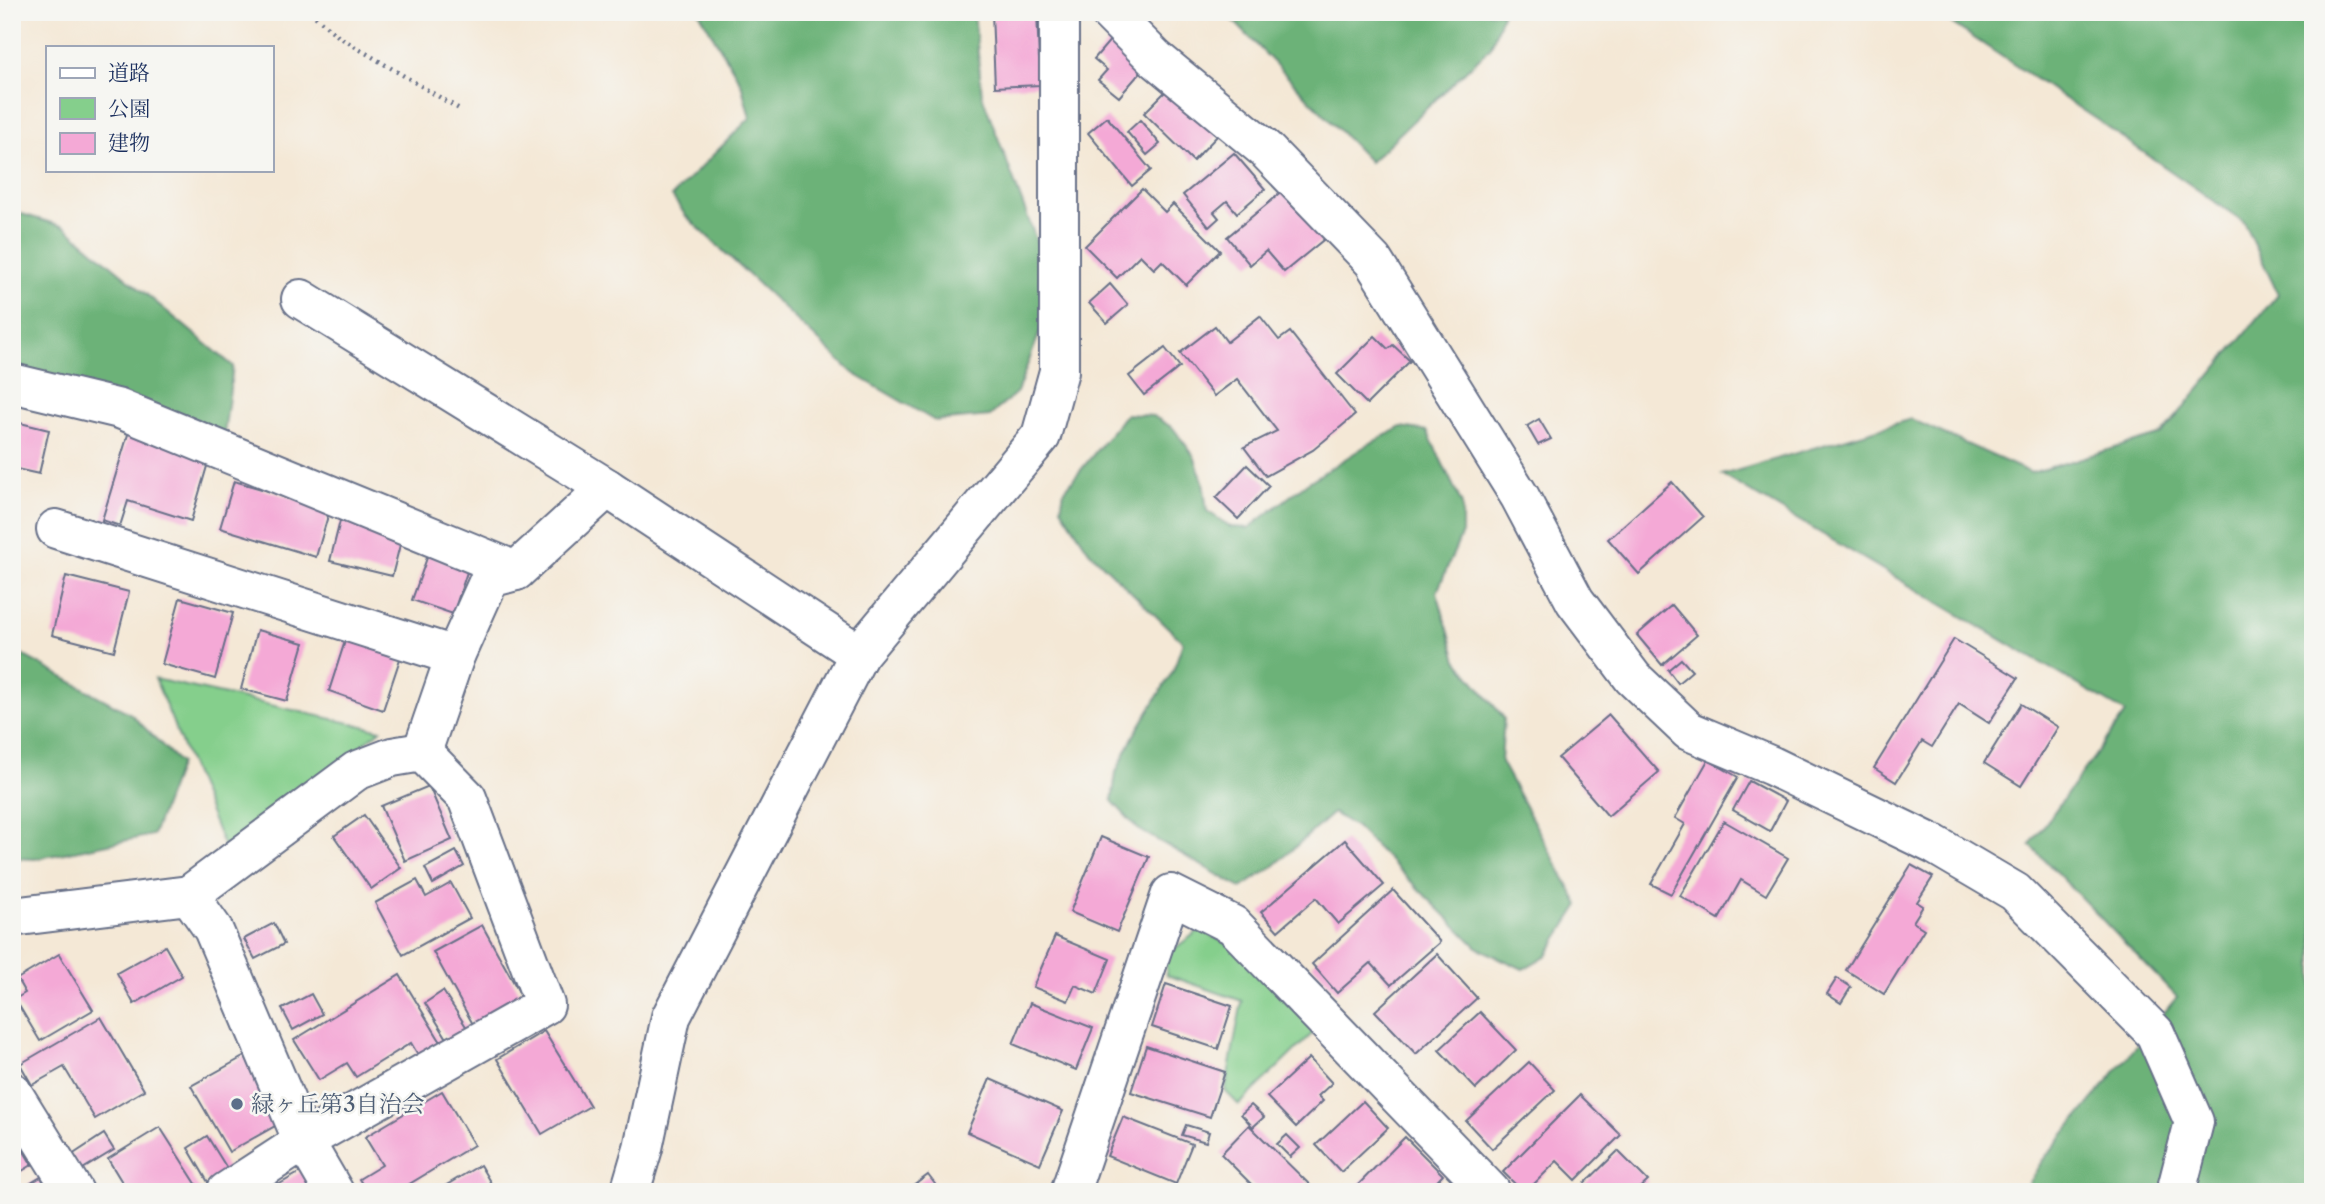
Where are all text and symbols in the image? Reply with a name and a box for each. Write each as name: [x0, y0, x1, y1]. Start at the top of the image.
legend: [46, 46, 273, 172]
text: 道路: [108, 60, 150, 85]
text: 公園: [108, 96, 150, 121]
text: 建物: [108, 130, 150, 155]
place label: 緑ヶ丘第3自治会: [251, 1090, 425, 1118]
marker: 緑ヶ丘第3自治会: [229, 1096, 245, 1112]

